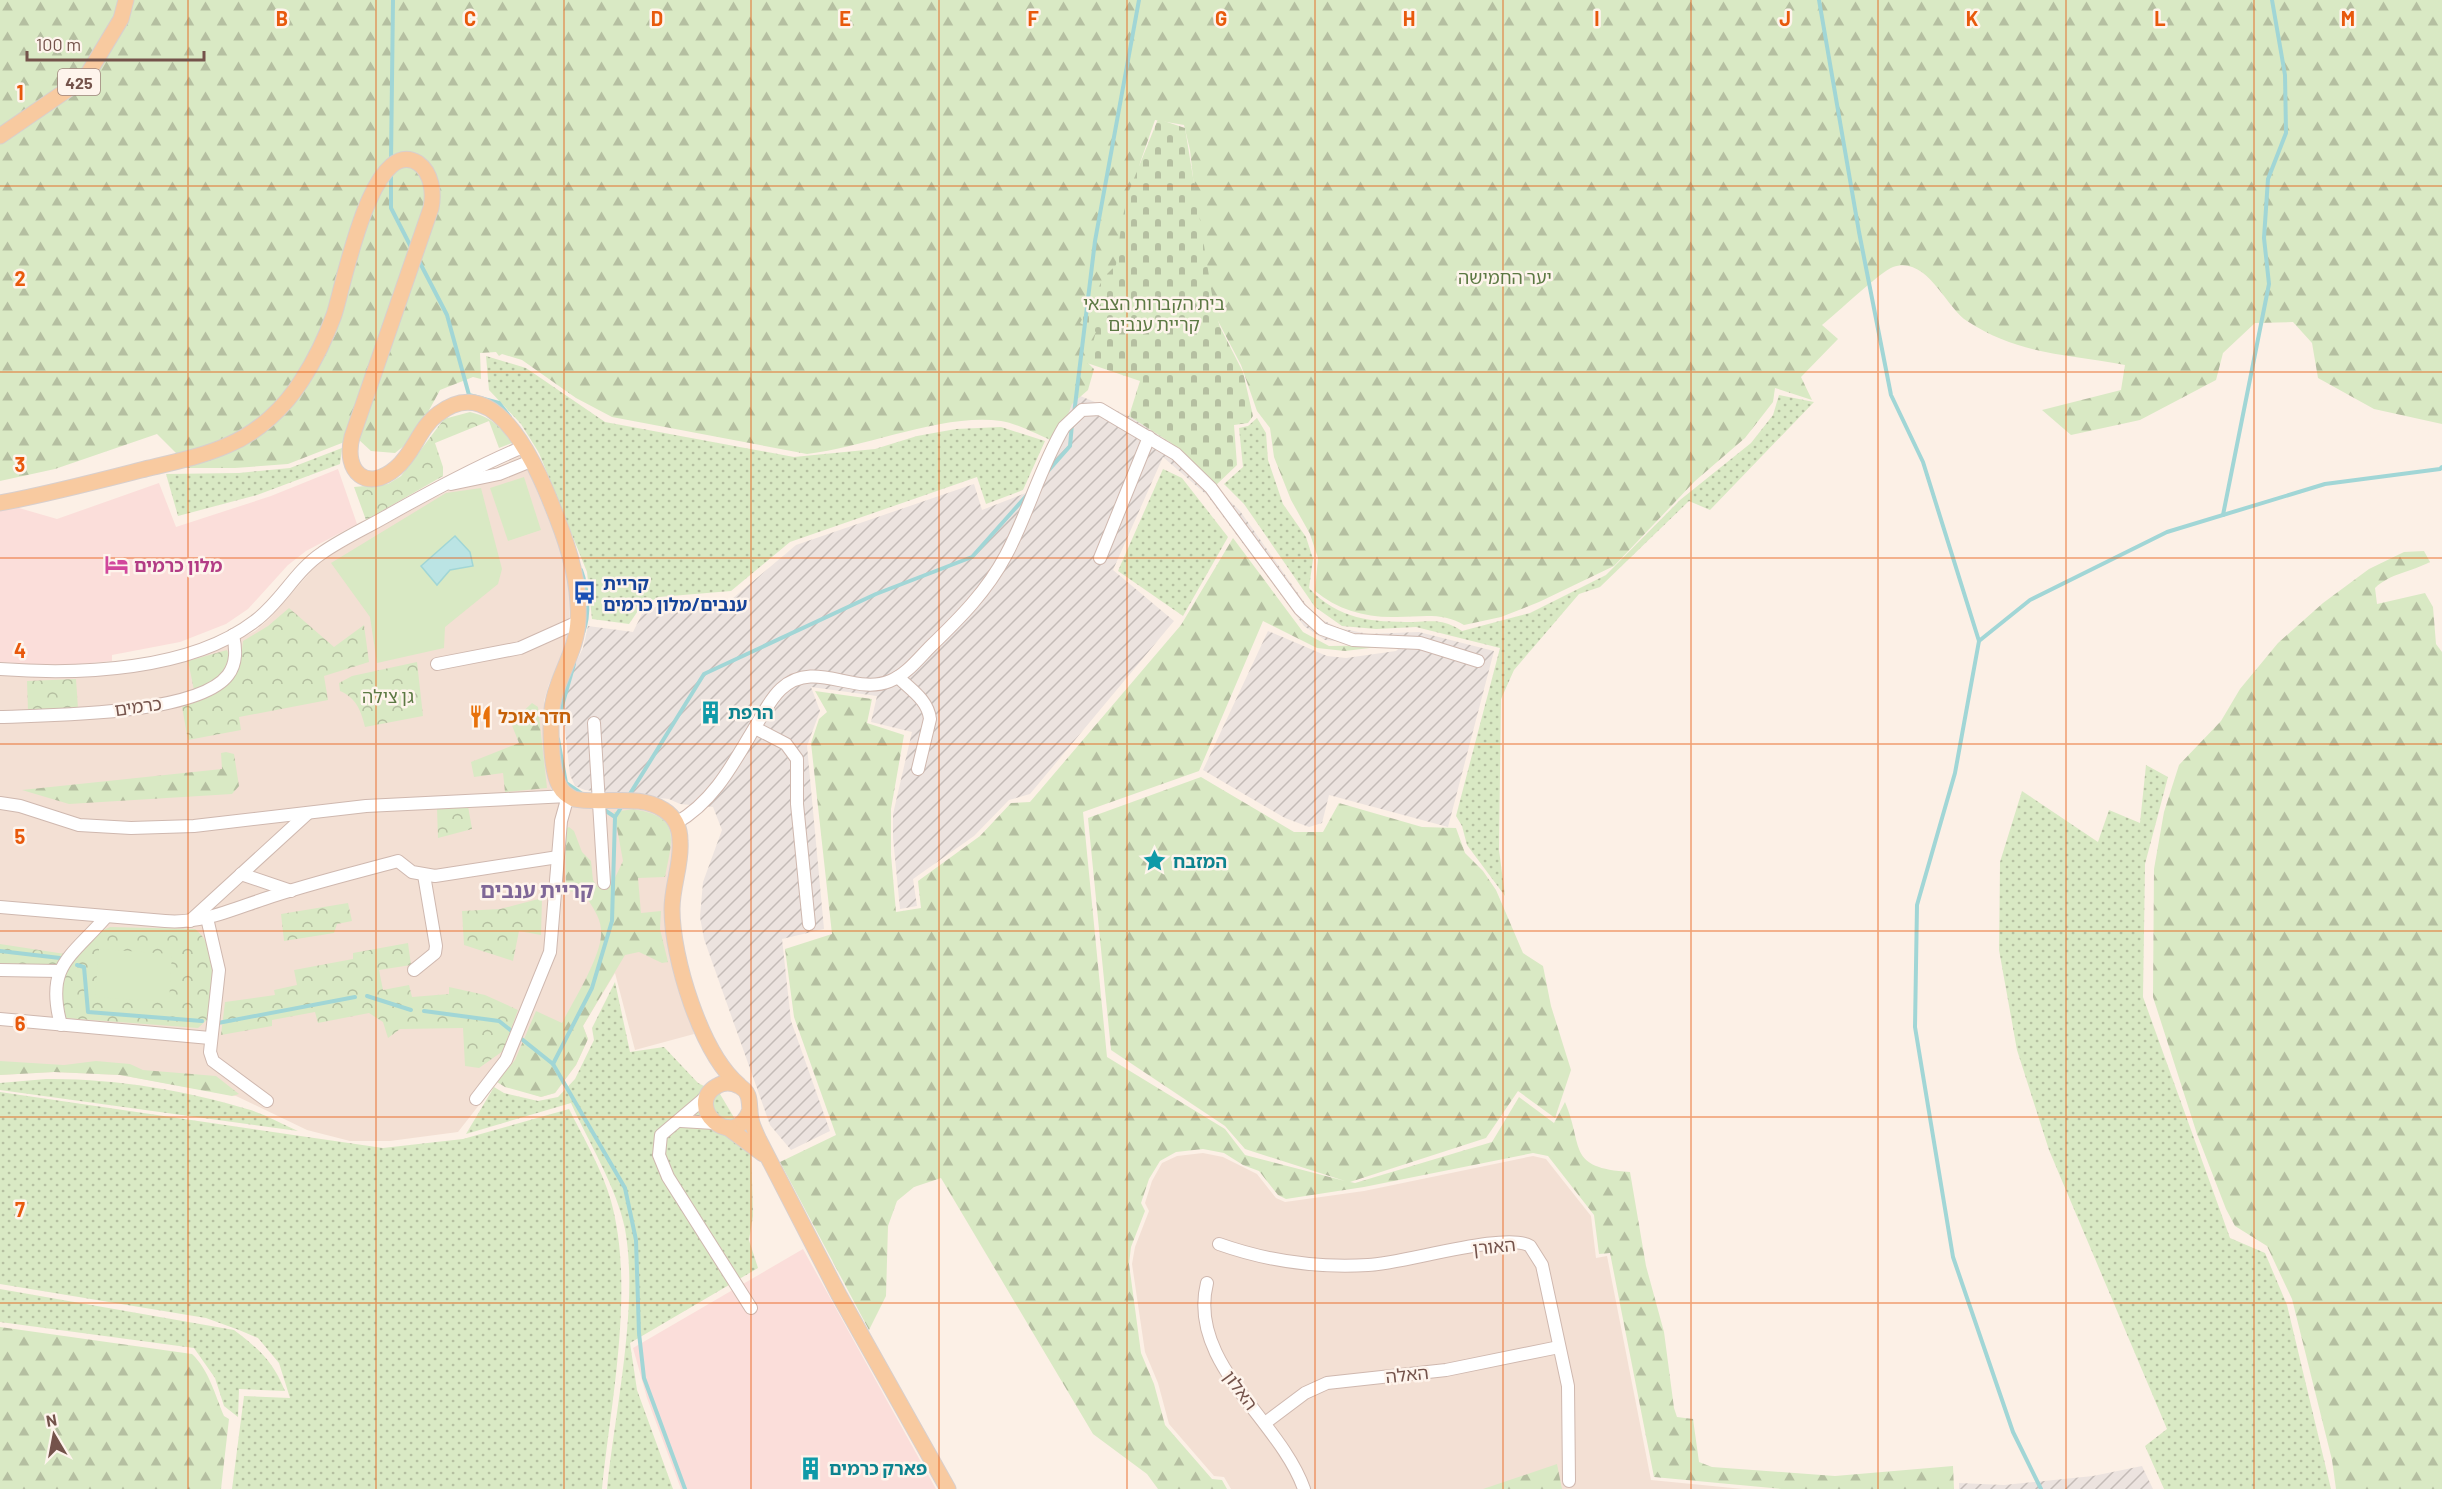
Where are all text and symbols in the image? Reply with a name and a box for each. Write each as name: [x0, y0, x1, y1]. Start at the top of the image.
text: B: [276, 6, 288, 30]
text: C: [464, 6, 476, 30]
text: D: [651, 6, 663, 30]
text: E: [839, 6, 851, 30]
text: F: [1027, 6, 1039, 30]
text: G: [1215, 6, 1227, 30]
text: H: [1403, 6, 1415, 30]
text: I: [1594, 6, 1600, 30]
text: J: [1779, 6, 1791, 30]
text: K: [1966, 6, 1979, 30]
text: L: [2154, 6, 2166, 30]
text: M: [2341, 6, 2355, 30]
scale bar: [27, 24, 204, 62]
text: 100 m: [36, 33, 81, 55]
road number: 425: [58, 69, 100, 95]
text: 1: [16, 80, 24, 104]
text: 2: [14, 266, 26, 290]
park label: יער החמישה: [1458, 266, 1552, 288]
park label: בית הקברות הצבאי קריית ענבים: [1083, 292, 1225, 335]
text: 3: [15, 452, 25, 476]
hotel icon: מלון כרמים: [103, 552, 129, 578]
place label: מלון כרמים: [134, 554, 223, 576]
place label: קריית ענבים/מלון כרמים: [603, 572, 747, 615]
bus stop icon: קריית ענבים/מלון כרמים: [572, 580, 598, 606]
text: 4: [14, 638, 26, 662]
park label: גן צילה: [362, 685, 414, 707]
street label: כרמים: [113, 692, 163, 720]
building icon: הרפת: [697, 699, 723, 725]
place label: הרפת: [728, 701, 774, 723]
restaurant icon: חדר אוכל: [467, 703, 493, 729]
place label: חדר אוכל: [498, 705, 571, 727]
text: 5: [15, 824, 26, 848]
place icon: המזבח: [1142, 848, 1168, 874]
place label: המזבח: [1173, 850, 1227, 872]
district label: קריית ענבים: [480, 877, 594, 902]
text: 6: [15, 1011, 26, 1035]
text: 7: [15, 1197, 25, 1221]
street label: האורן: [1471, 1233, 1517, 1259]
street label: האלה: [1384, 1361, 1430, 1387]
street label: האלון: [1219, 1366, 1263, 1414]
north arrow: [24, 1405, 84, 1465]
text: N: [44, 1409, 58, 1430]
building icon: פארק כרמים: [798, 1455, 824, 1481]
place label: פארק כרמים: [829, 1457, 927, 1479]

